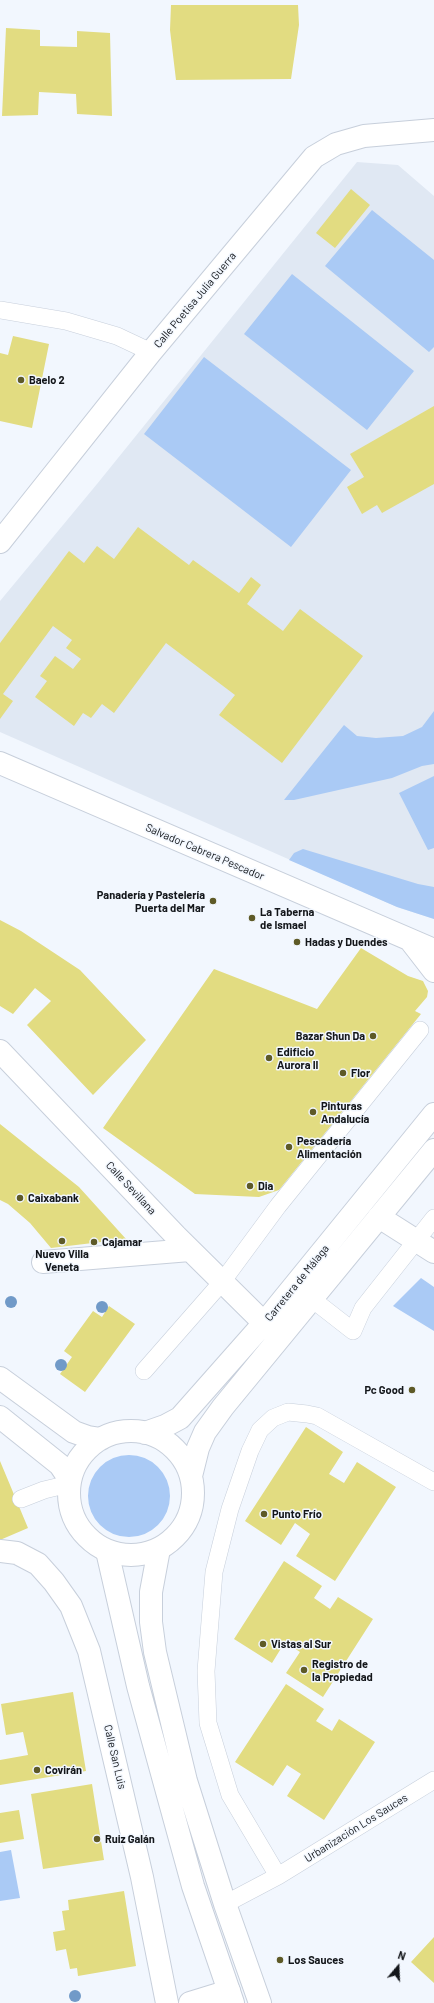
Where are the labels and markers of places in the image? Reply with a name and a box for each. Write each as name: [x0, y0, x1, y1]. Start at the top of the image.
place label: Baelo 2: [29, 373, 65, 387]
marker: Baelo 2: [16, 375, 26, 385]
place label: Panadería y Pastelería Puerta del Mar: [97, 888, 205, 914]
marker: Panadería y Pastelería Puerta del Mar: [208, 896, 218, 906]
place label: La Taberna de Ismael: [260, 905, 314, 931]
marker: La Taberna de Ismael: [247, 913, 257, 923]
place label: Hadas y Duendes: [305, 935, 388, 949]
marker: Hadas y Duendes: [292, 937, 302, 947]
place label: Bazar Shun Da: [296, 1029, 365, 1043]
marker: Bazar Shun Da: [368, 1031, 378, 1041]
place label: Edificio Aurora II: [277, 1045, 319, 1071]
marker: Edificio Aurora II: [264, 1053, 274, 1063]
place label: Flor: [351, 1066, 370, 1080]
marker: Flor: [338, 1068, 348, 1078]
place label: Pinturas Andalucía: [321, 1099, 369, 1125]
marker: Pinturas Andalucía: [308, 1107, 318, 1117]
place label: Pescadería Alimentación: [297, 1134, 362, 1160]
marker: Pescadería Alimentación: [284, 1142, 294, 1152]
place label: Dia: [258, 1179, 273, 1193]
marker: Dia: [245, 1181, 255, 1191]
place label: Caixabank: [28, 1191, 79, 1205]
marker: Caixabank: [15, 1193, 25, 1203]
place label: Cajamar: [102, 1235, 142, 1249]
marker: Nuevo Villa Veneta: [57, 1236, 67, 1246]
marker: Cajamar: [89, 1237, 99, 1247]
place label: Nuevo Villa Veneta: [35, 1247, 89, 1273]
place label: Pc Good: [364, 1383, 404, 1397]
marker: Pc Good: [407, 1385, 417, 1395]
place label: Punto Frío: [272, 1507, 322, 1521]
marker: Punto Frío: [259, 1509, 269, 1519]
place label: Vistas al Sur: [271, 1637, 331, 1651]
marker: Vistas al Sur: [258, 1639, 268, 1649]
place label: Registro de la Propiedad: [312, 1657, 373, 1683]
marker: Registro de la Propiedad: [299, 1665, 309, 1675]
place label: Covirán: [45, 1763, 82, 1777]
marker: Covirán: [32, 1765, 42, 1775]
place label: Ruiz Galán: [105, 1832, 155, 1846]
marker: Ruiz Galán: [92, 1834, 102, 1844]
place label: Los Sauces: [288, 1953, 344, 1967]
marker: Los Sauces: [275, 1955, 285, 1965]

